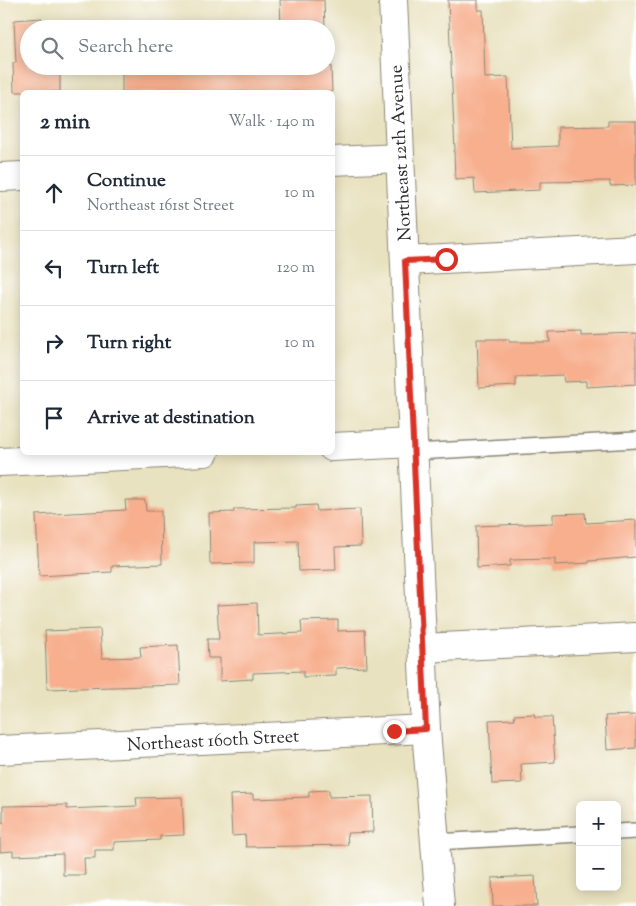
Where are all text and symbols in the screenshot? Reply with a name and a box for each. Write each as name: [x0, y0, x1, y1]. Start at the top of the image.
search box: [20, 20, 335, 75]
icon: search: [38, 34, 66, 62]
text: Search here: [78, 34, 173, 61]
street label: Northeast 12th Avenue: [384, 64, 420, 242]
text: 2 min: [40, 108, 90, 138]
text: Walk · 140 m: [228, 111, 315, 134]
text: Continue: [87, 168, 166, 195]
icon: ahead: [40, 179, 68, 207]
text: 10 m: [285, 182, 315, 205]
text: Northeast 161st Street: [87, 195, 234, 218]
route start: [435, 248, 458, 271]
icon: left: [40, 254, 68, 282]
text: Turn left: [87, 255, 159, 282]
text: 120 m: [277, 257, 315, 280]
icon: right: [40, 329, 68, 357]
text: Turn right: [87, 330, 171, 357]
text: 10 m: [285, 332, 315, 355]
icon: arrive: [40, 404, 68, 432]
text: Arrive at destination: [87, 405, 255, 432]
route end: [383, 720, 406, 743]
street label: Northeast 160th Street: [126, 725, 300, 759]
map controls: [576, 801, 621, 891]
button: +: [576, 801, 621, 846]
button: −: [576, 846, 621, 891]

